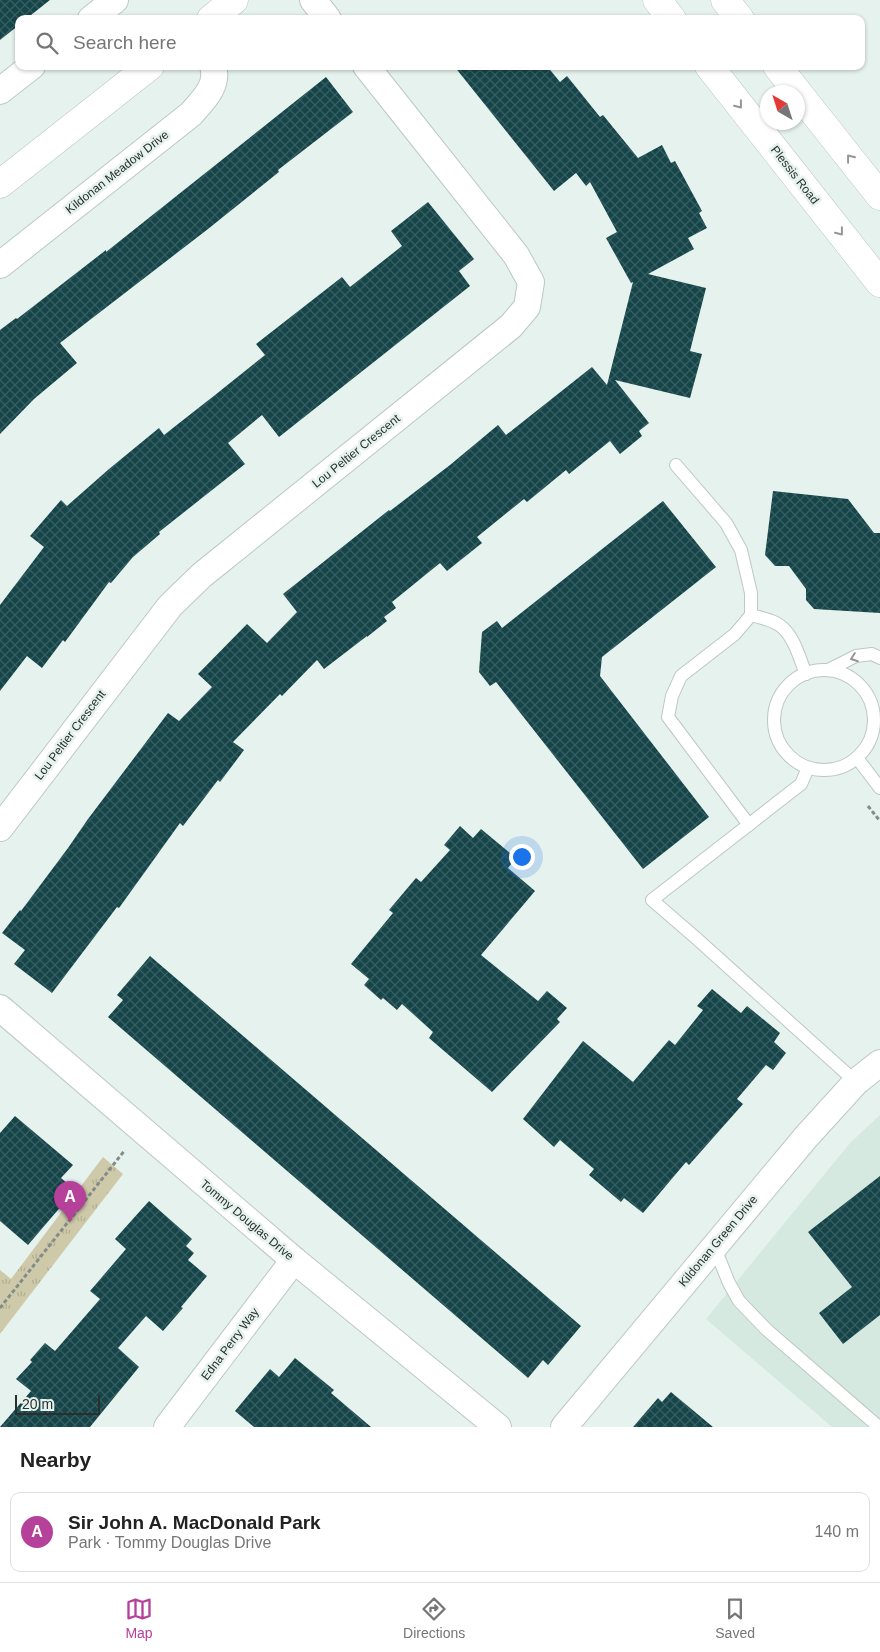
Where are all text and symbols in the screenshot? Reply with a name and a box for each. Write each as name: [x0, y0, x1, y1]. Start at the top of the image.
search box: [15, 15, 865, 70]
icon: search: [33, 29, 61, 57]
text: Search here: [73, 32, 177, 53]
north arrow: [760, 85, 805, 130]
one-way arrow: [734, 99, 743, 108]
street label: Kildonan Meadow Drive: [63, 127, 171, 217]
street label: Plessis Road: [768, 143, 822, 207]
one-way arrow: [847, 155, 855, 164]
one-way arrow: [834, 226, 843, 236]
street label: Lou Peltier Crescent: [309, 411, 403, 491]
one-way arrow: [850, 653, 859, 663]
street label: Lou Peltier Crescent: [32, 687, 109, 783]
your location: [509, 844, 535, 870]
street label: Tommy Douglas Drive: [198, 1177, 297, 1263]
pin: A: [54, 1181, 86, 1222]
street label: Kildonan Green Drive: [676, 1192, 760, 1289]
street label: Edna Perry Way: [198, 1305, 262, 1383]
scale bar: [15, 1392, 100, 1415]
text: 20 m: [22, 1396, 53, 1412]
text: Nearby: [20, 1448, 91, 1471]
text: Sir John A. MacDonald Park: [68, 1512, 321, 1533]
text: A: [31, 1523, 43, 1540]
text: 140 m: [815, 1523, 859, 1540]
text: Park · Tommy Douglas Drive: [68, 1534, 271, 1551]
tab: Map: [125, 1595, 153, 1641]
tab: Directions: [403, 1595, 465, 1641]
tab: Saved: [715, 1595, 755, 1641]

